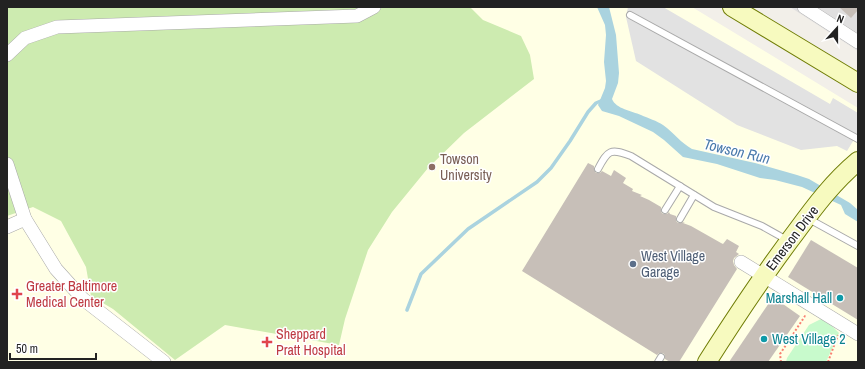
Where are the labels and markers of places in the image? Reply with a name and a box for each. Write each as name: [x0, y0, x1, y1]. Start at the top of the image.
place label: Towson University: [440, 150, 492, 184]
marker: Towson University: [427, 162, 437, 172]
place label: West Village Garage: [641, 247, 705, 281]
marker: West Village Garage: [628, 259, 638, 269]
place label: Greater Baltimore Medical Center: [26, 277, 117, 311]
marker: Greater Baltimore Medical Center: [11, 288, 23, 300]
place label: Marshall Hall: [766, 289, 832, 307]
marker: Marshall Hall: [835, 293, 845, 303]
place label: Sheppard Pratt Hospital: [276, 325, 346, 359]
place label: West Village 2: [772, 330, 846, 348]
marker: West Village 2: [759, 334, 769, 344]
marker: Sheppard Pratt Hospital: [261, 336, 273, 348]

